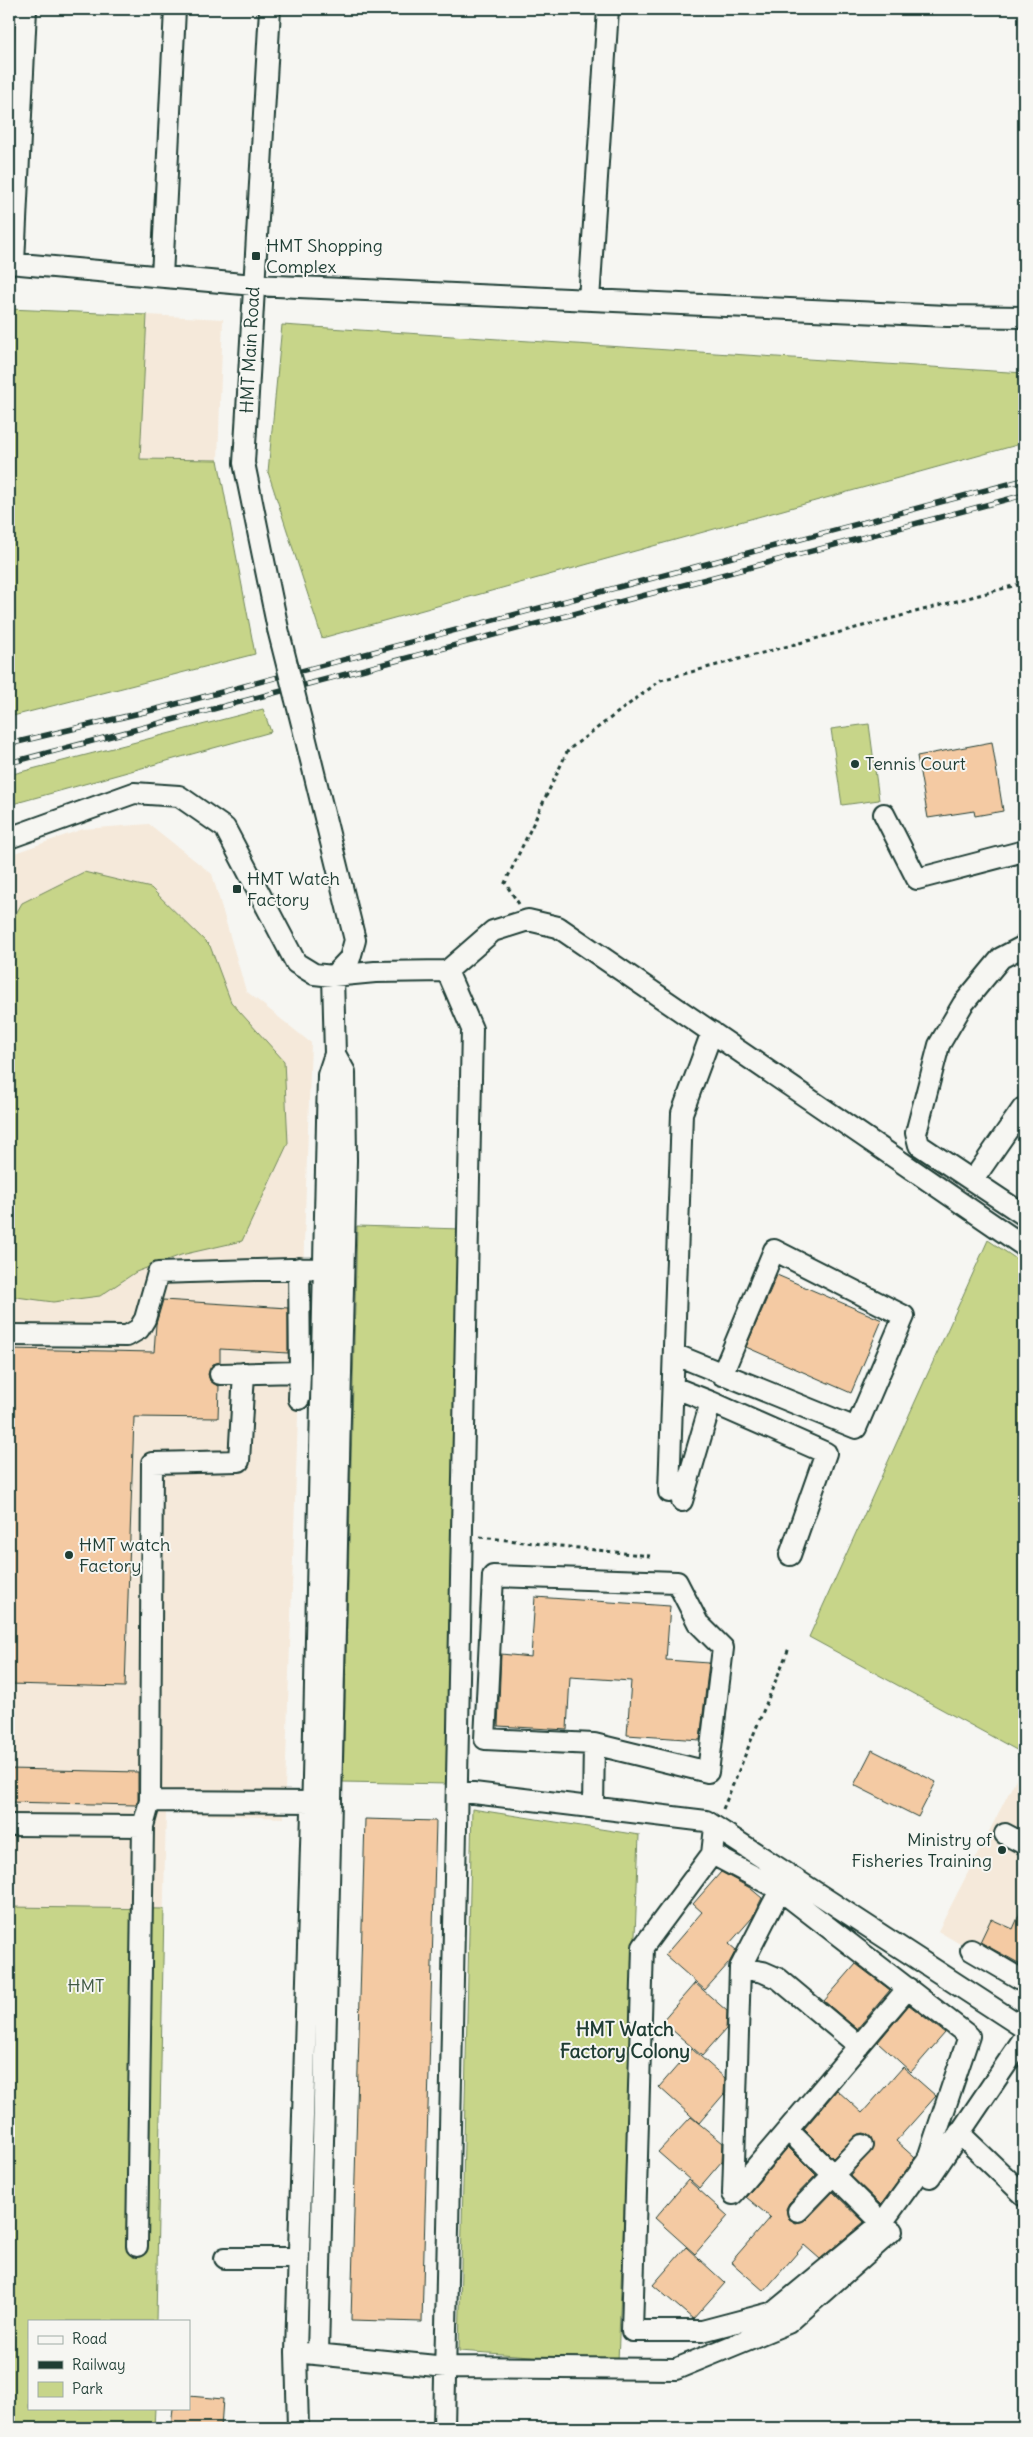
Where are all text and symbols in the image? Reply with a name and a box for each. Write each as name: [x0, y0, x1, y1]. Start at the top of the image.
place label: HMT Shopping Complex: [266, 234, 383, 278]
marker: HMT Shopping Complex: [250, 250, 262, 262]
street label: HMT Main Road: [235, 286, 264, 414]
place label: Tennis Court: [865, 752, 966, 775]
marker: Tennis Court: [849, 758, 861, 770]
place label: HMT Watch Factory: [247, 867, 340, 911]
marker: HMT Watch Factory: [231, 883, 243, 895]
place label: HMT watch Factory: [79, 1533, 170, 1577]
marker: HMT watch Factory: [63, 1549, 75, 1561]
place label: Ministry of Fisheries Training: [851, 1828, 993, 1872]
marker: Ministry of Fisheries Training: [996, 1844, 1008, 1856]
park label: HMT: [68, 1974, 104, 1997]
district label: HMT Watch Factory Colony: [560, 2017, 690, 2063]
legend: [28, 2320, 190, 2410]
text: Road: [72, 2329, 107, 2348]
text: Railway: [72, 2355, 126, 2374]
text: Park: [72, 2379, 103, 2398]

